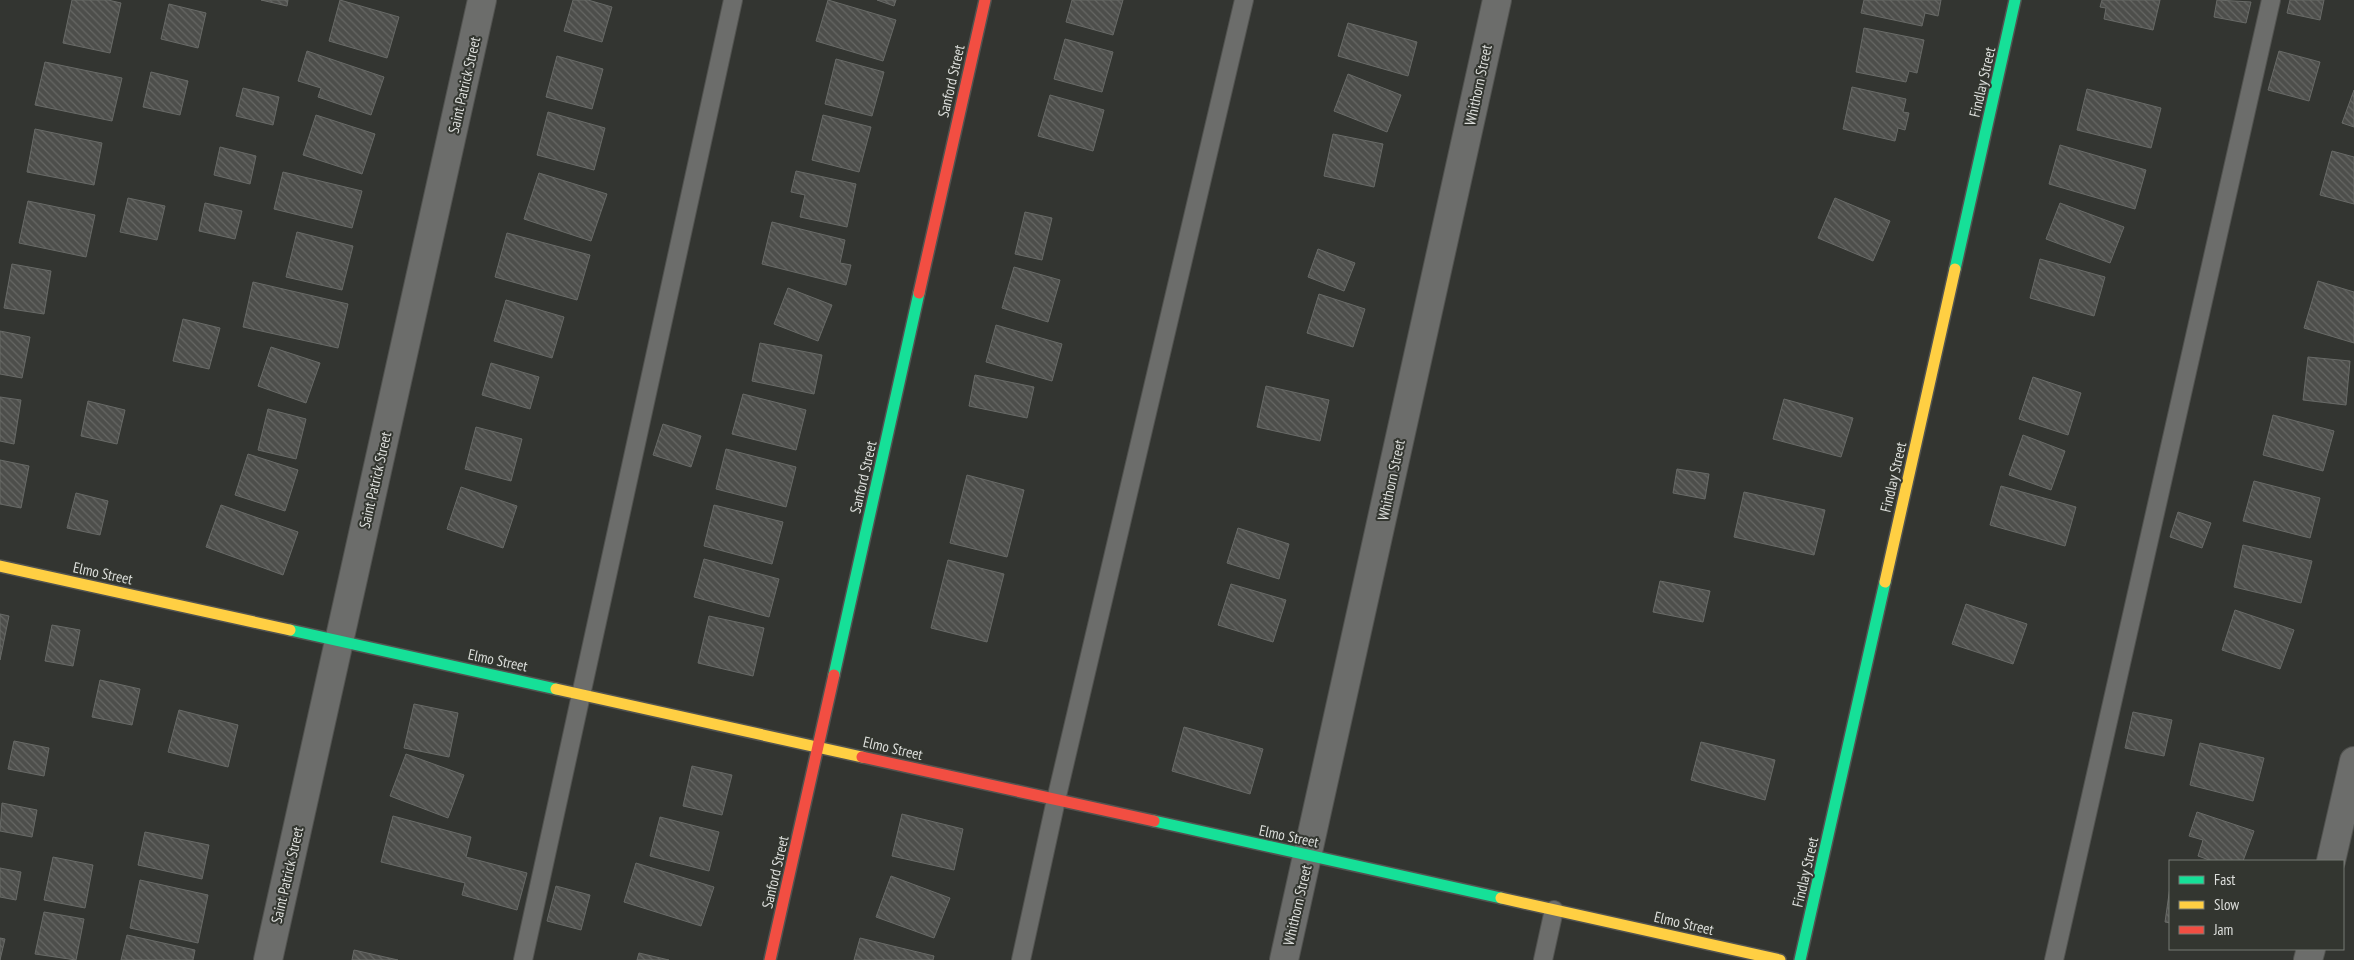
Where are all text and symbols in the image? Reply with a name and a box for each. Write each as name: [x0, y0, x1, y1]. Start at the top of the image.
street label: Saint Patrick Street: [444, 35, 484, 135]
street label: Sanford Street: [933, 43, 969, 119]
street label: Whithorn Street: [1460, 43, 1496, 127]
street label: Findlay Street: [1965, 45, 1999, 119]
street label: Saint Patrick Street: [355, 430, 395, 530]
street label: Whithorn Street: [1373, 438, 1409, 522]
street label: Sanford Street: [845, 439, 881, 515]
street label: Findlay Street: [1876, 440, 1910, 514]
street label: Elmo Street: [71, 557, 135, 589]
street label: Elmo Street: [466, 644, 530, 676]
street label: Elmo Street: [861, 732, 925, 764]
street label: Elmo Street: [1257, 820, 1321, 852]
street label: Saint Patrick Street: [267, 825, 307, 925]
street label: Sanford Street: [757, 834, 793, 910]
street label: Findlay Street: [1788, 835, 1822, 909]
legend: [2169, 860, 2344, 950]
street label: Whithorn Street: [1279, 863, 1315, 947]
text: Fast: [2214, 870, 2235, 889]
text: Slow: [2214, 895, 2239, 914]
street label: Elmo Street: [1652, 907, 1716, 939]
text: Jam: [2213, 920, 2233, 939]

